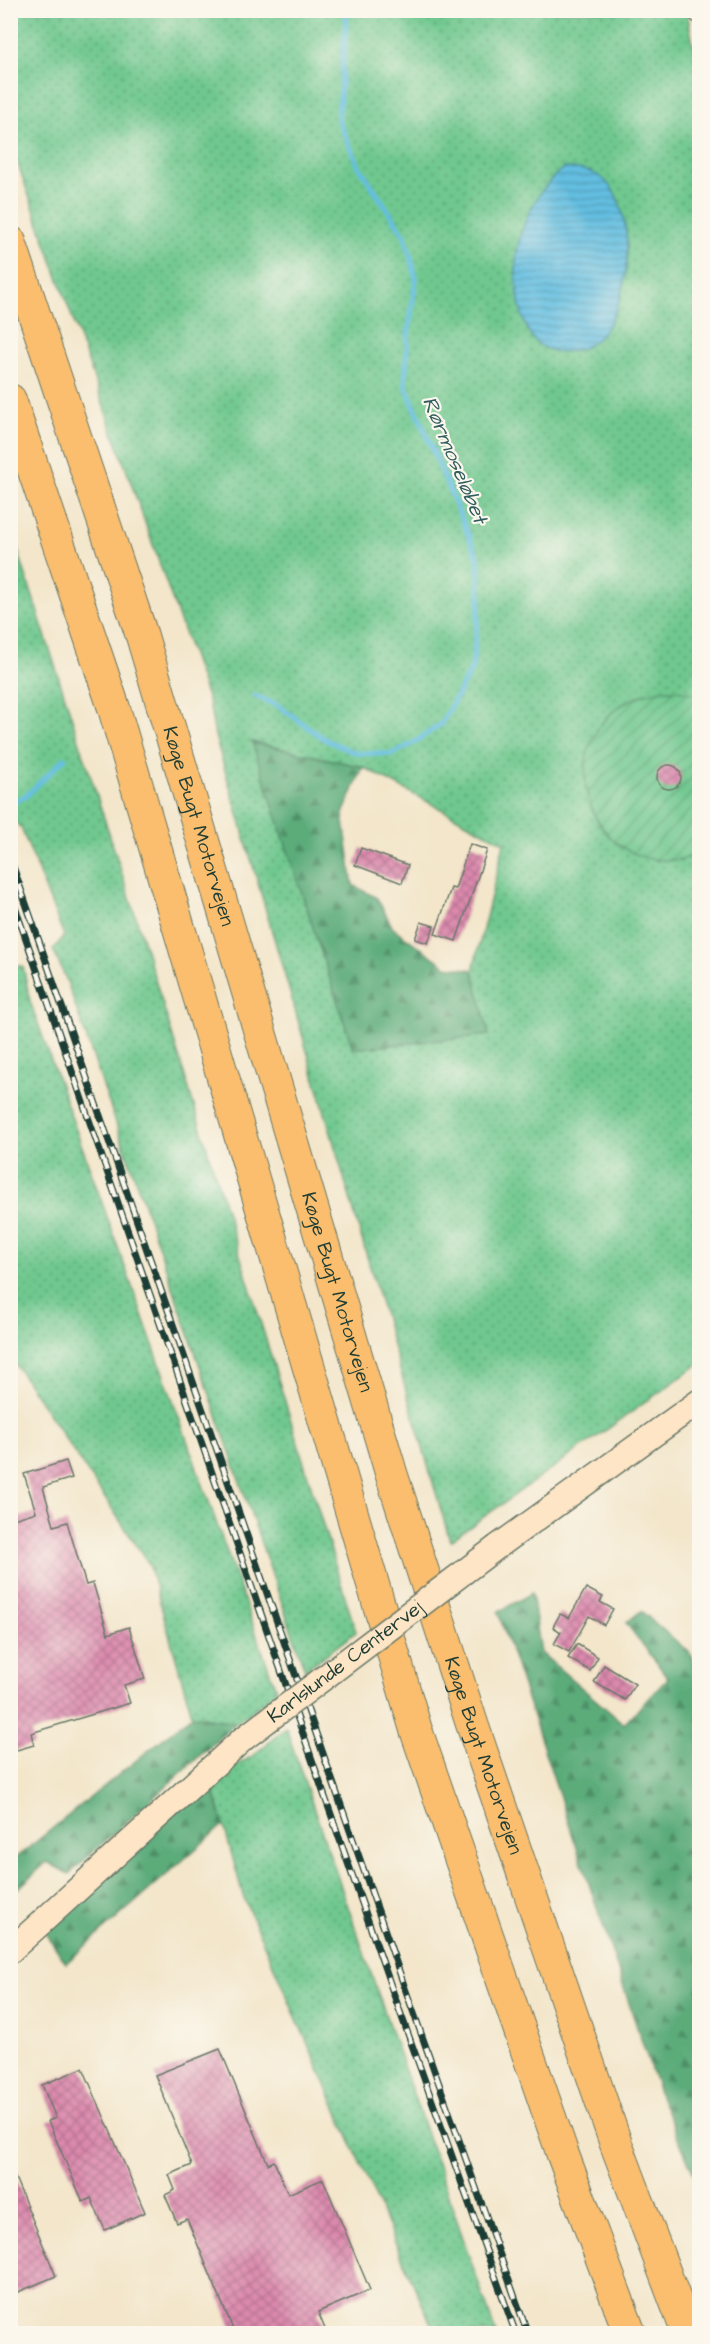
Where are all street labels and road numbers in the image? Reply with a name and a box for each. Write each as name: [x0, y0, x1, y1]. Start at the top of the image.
street label: Køge Bugt Motorvejen: [156, 723, 242, 929]
street label: Køge Bugt Motorvejen: [294, 1189, 380, 1395]
street label: Karlslunde Centervej: [261, 1593, 429, 1730]
street label: Køge Bugt Motorvejen: [437, 1653, 530, 1858]

